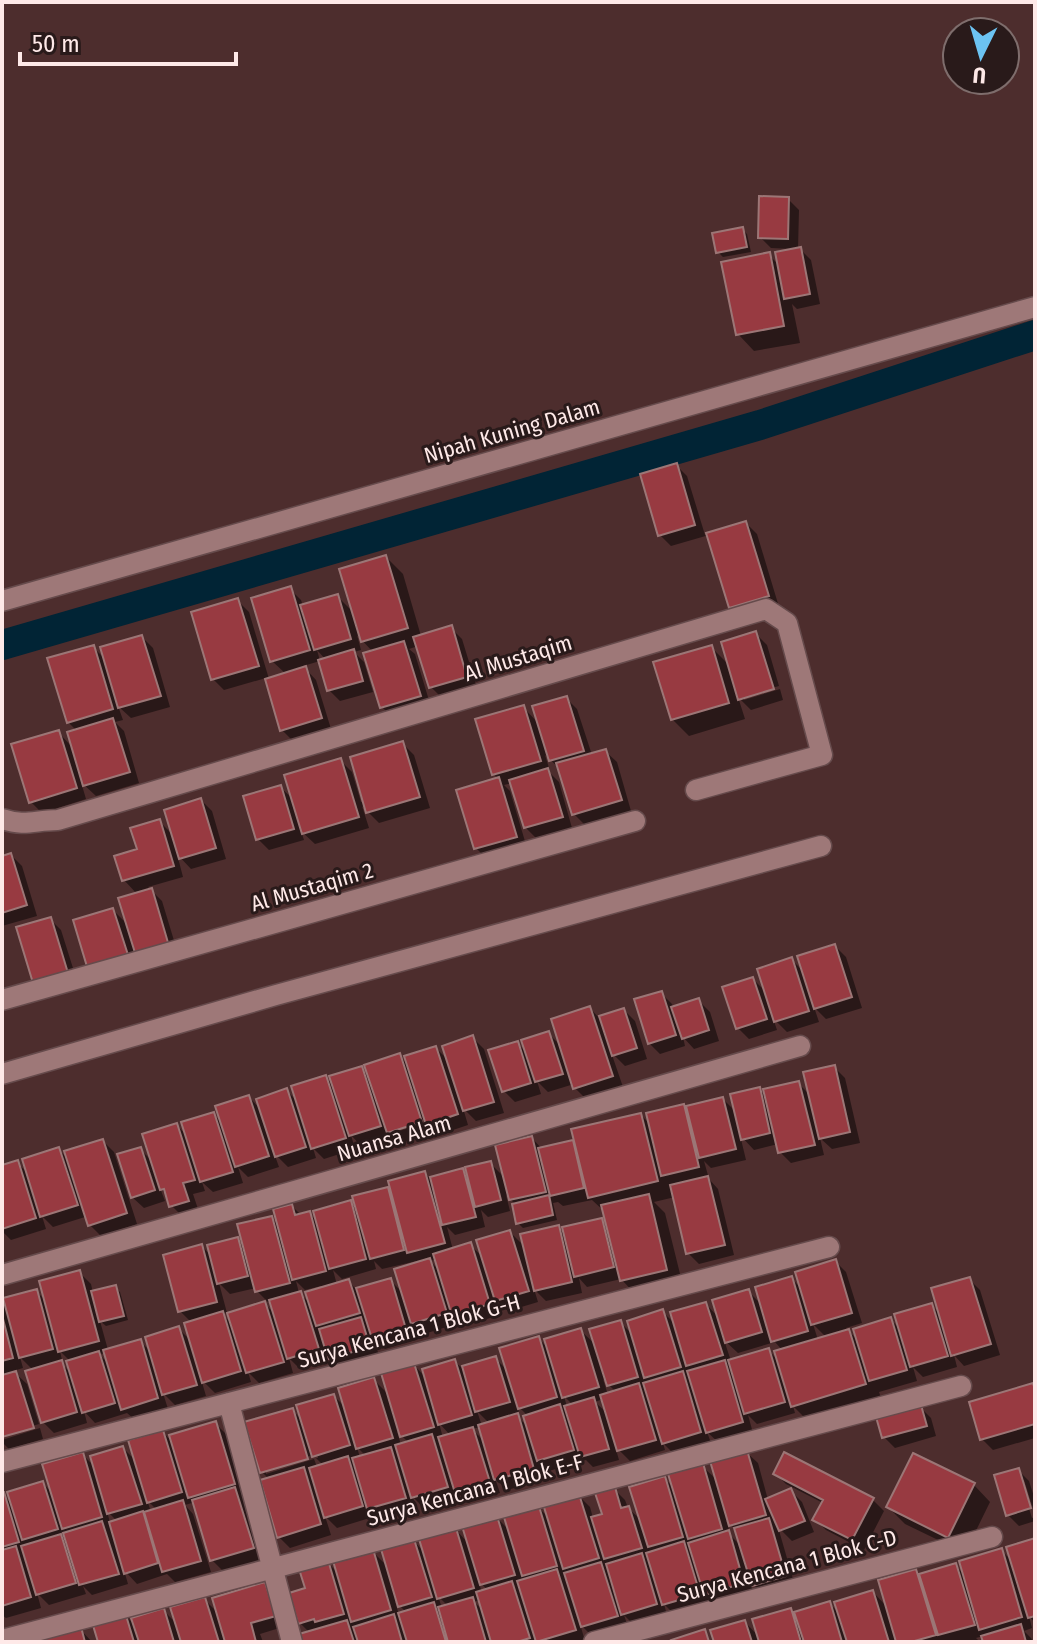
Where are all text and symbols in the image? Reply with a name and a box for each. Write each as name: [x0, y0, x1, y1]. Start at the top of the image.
scale bar: [20, 16, 236, 66]
north arrow: [941, 16, 1021, 96]
text: 50 m: [32, 30, 80, 58]
text: U: [972, 61, 987, 89]
street label: Nipah Kuning Dalam: [421, 393, 603, 469]
street label: Al Mustaqim: [461, 629, 575, 687]
street label: Al Mustaqim 2: [248, 857, 376, 917]
street label: Nuansa Alam: [334, 1109, 454, 1167]
street label: Surya Kencana 1 Blok G-H: [295, 1288, 523, 1374]
street label: Surya Kencana 1 Blok E-F: [364, 1448, 587, 1532]
street label: Surya Kencana 1 Blok C-D: [674, 1524, 900, 1608]

